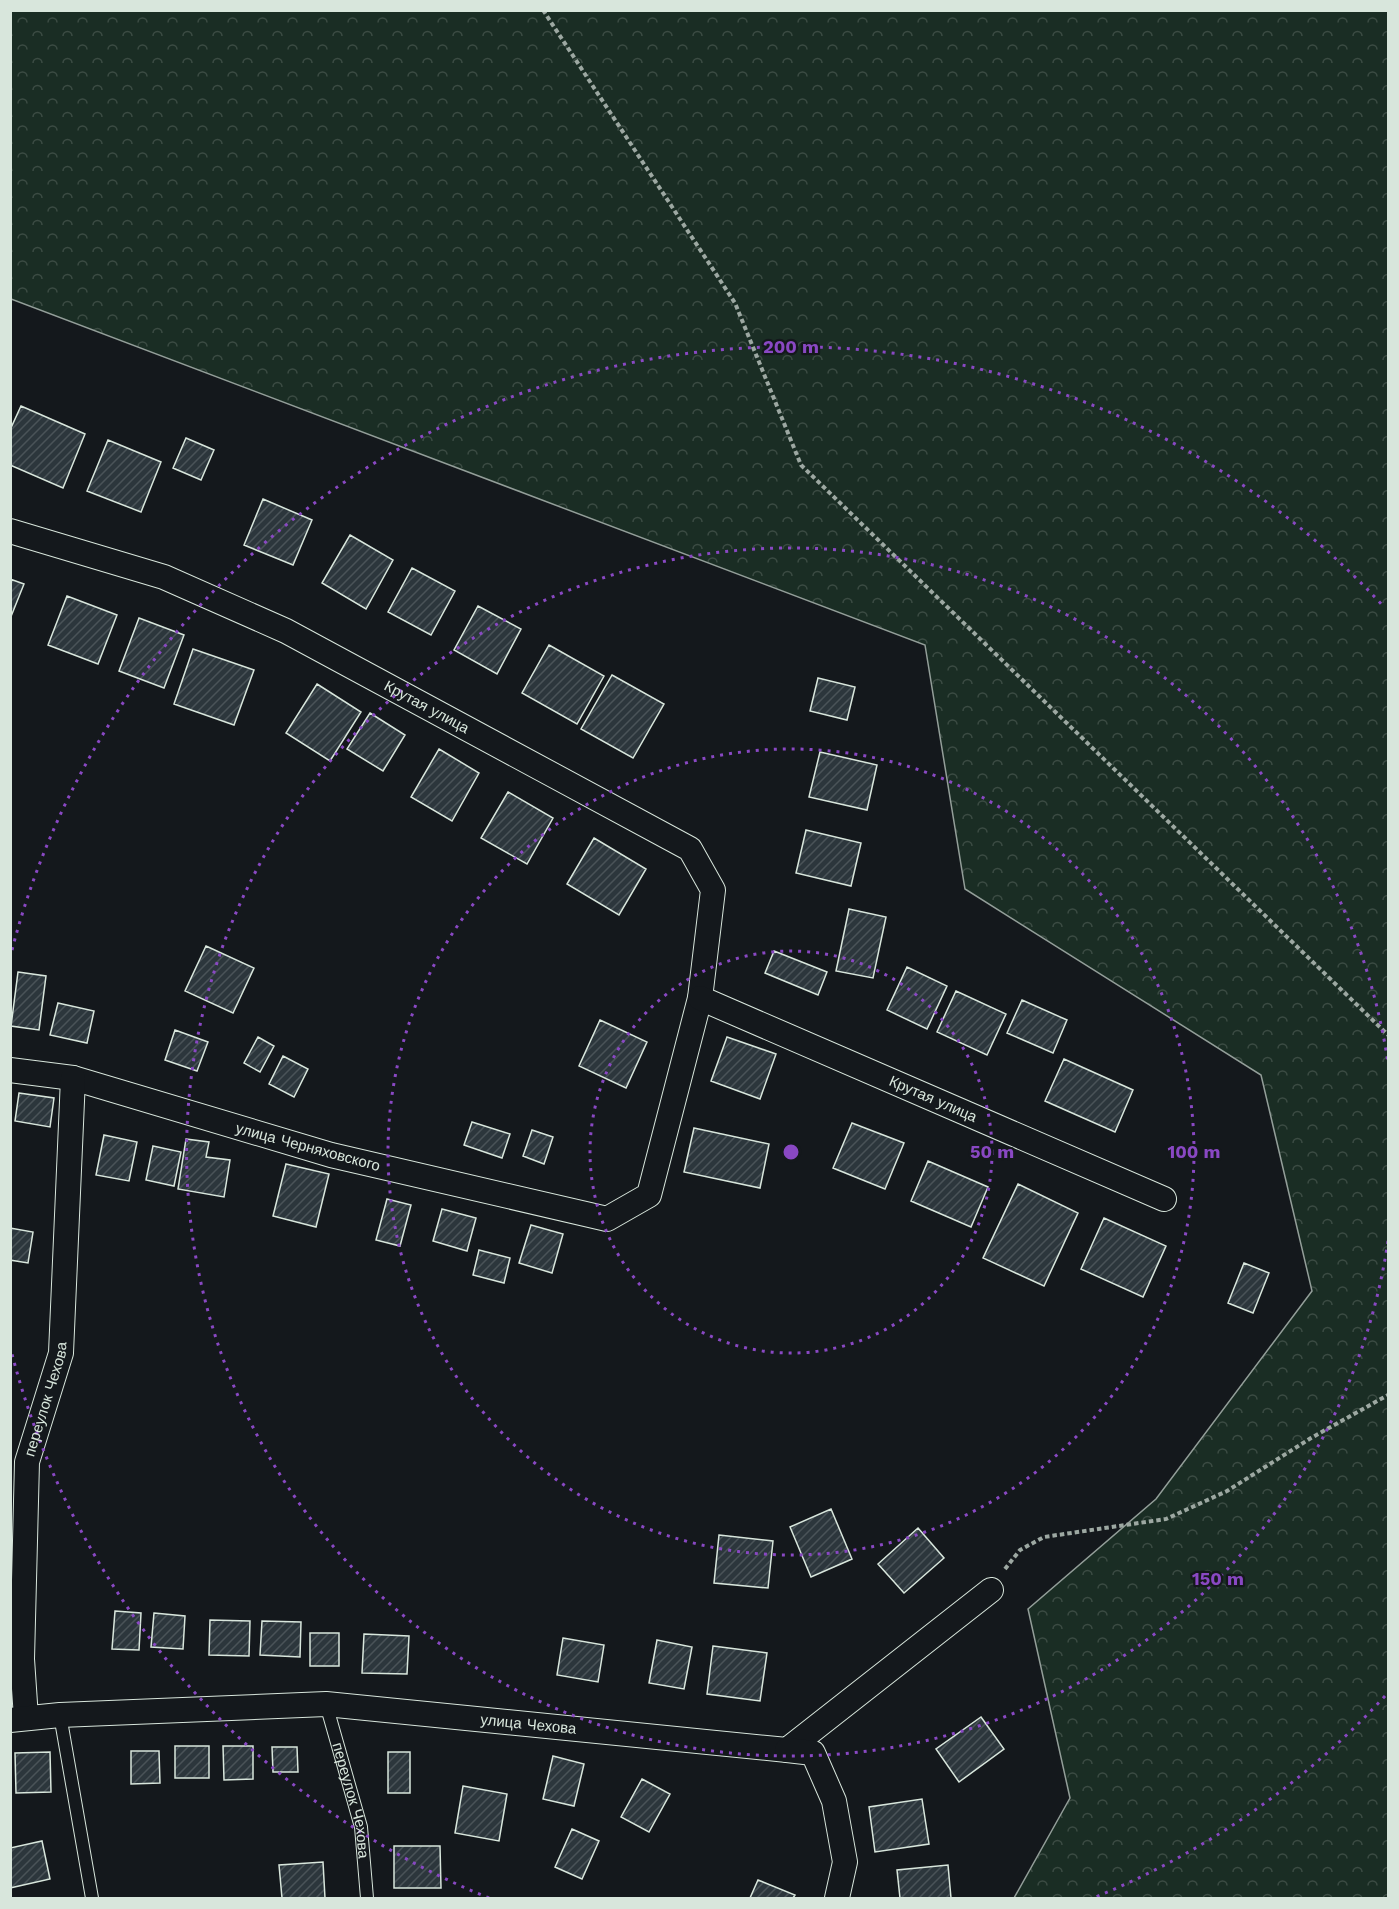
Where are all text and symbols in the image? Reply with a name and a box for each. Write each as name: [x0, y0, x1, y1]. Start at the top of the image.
text: 200 m: [763, 336, 819, 357]
street label: Крутая улица: [381, 677, 473, 737]
street label: Крутая улица: [886, 1072, 980, 1126]
street label: улица Черняховского: [234, 1119, 382, 1175]
text: 50 m: [970, 1141, 1014, 1162]
text: 100 m: [1167, 1141, 1221, 1162]
centre of rings: [781, 1142, 801, 1162]
street label: переулок Чехова: [20, 1341, 71, 1459]
text: 150 m: [1192, 1568, 1244, 1589]
street label: улица Чехова: [480, 1710, 578, 1738]
street label: переулок Чехова: [328, 1740, 373, 1860]

